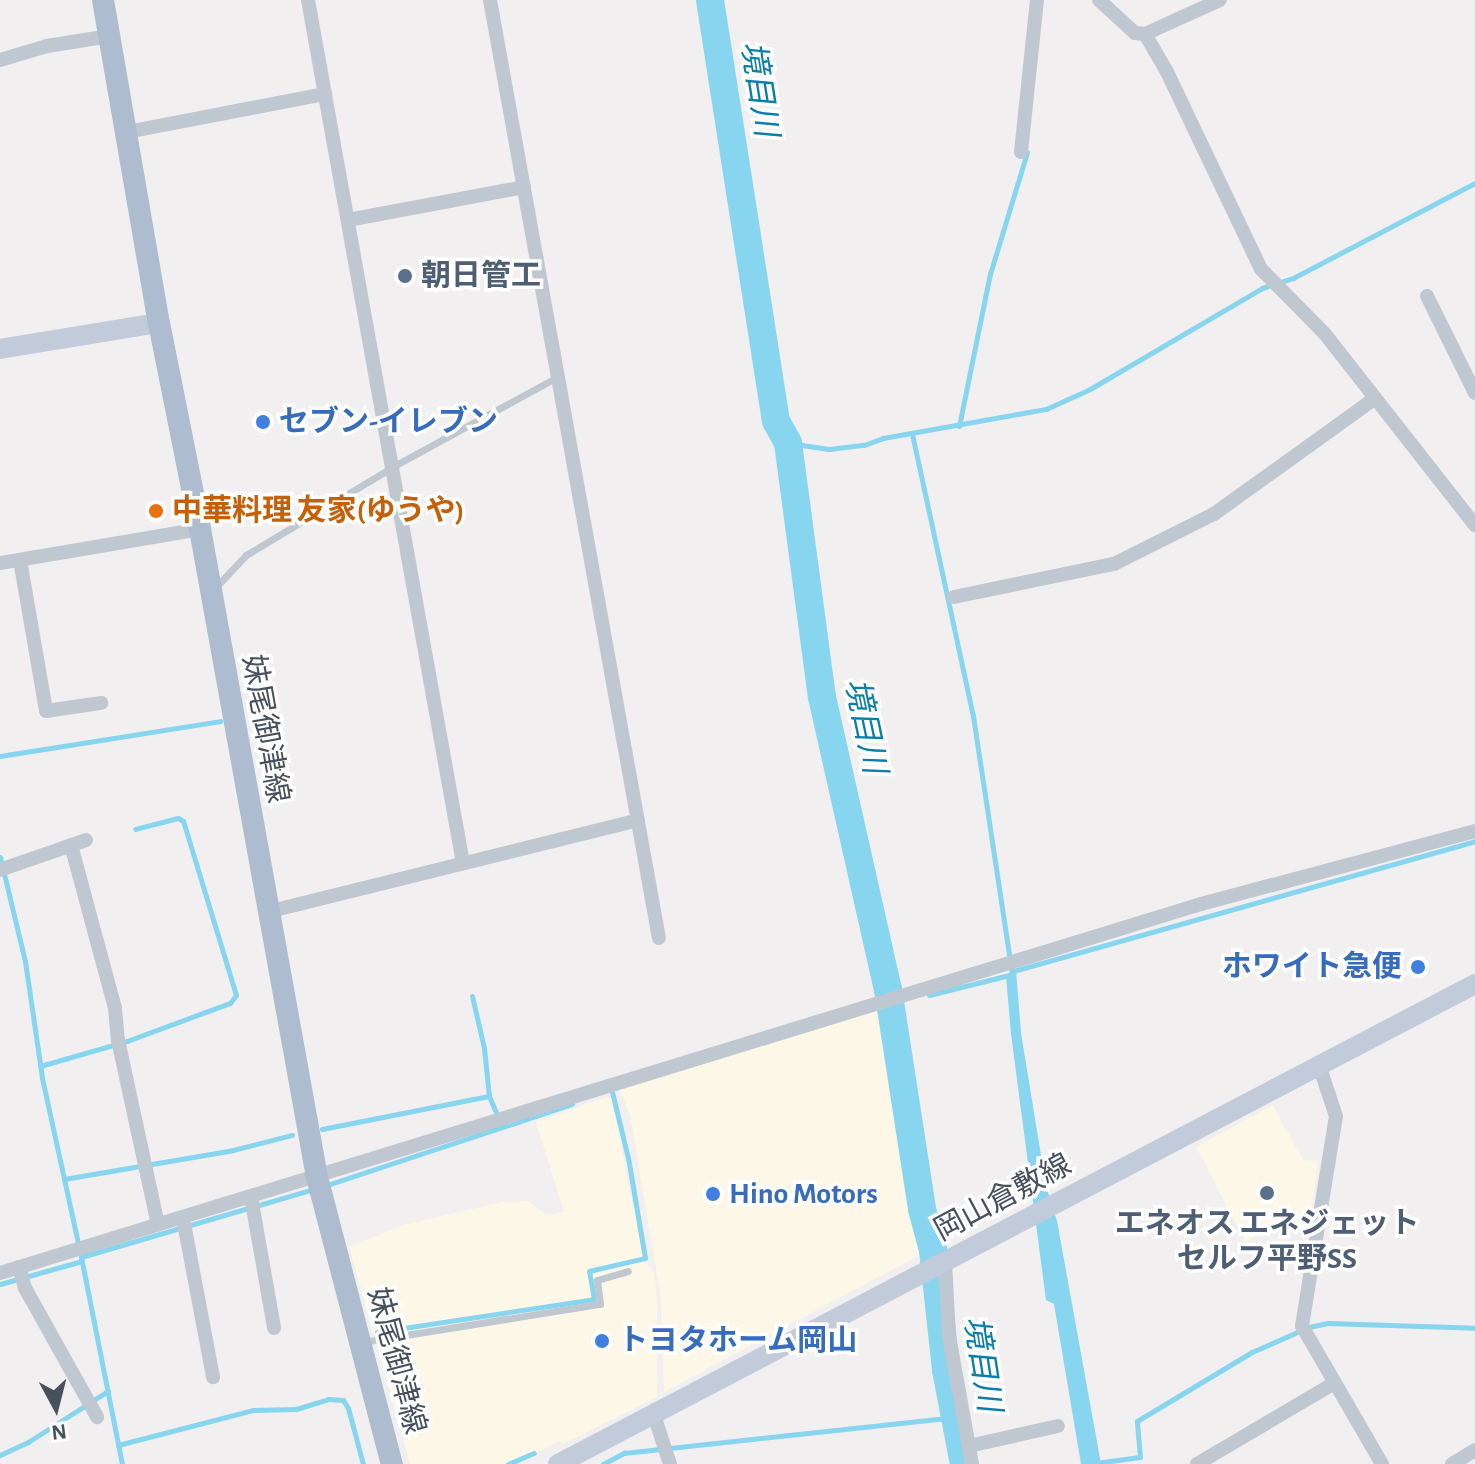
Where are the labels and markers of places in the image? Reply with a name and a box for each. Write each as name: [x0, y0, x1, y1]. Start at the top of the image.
place label: 朝日管工: [421, 258, 541, 294]
marker: 朝日管工: [396, 267, 414, 285]
place label: セブン-イレブン: [279, 404, 498, 440]
marker: セブン-イレブン: [254, 413, 272, 431]
place label: 中華料理 友家(ゆうや): [172, 493, 464, 529]
marker: 中華料理 友家(ゆうや): [147, 502, 165, 520]
place label: ホワイト急便: [1222, 949, 1402, 985]
marker: ホワイト急便: [1409, 958, 1427, 976]
place label: Hino Motors: [729, 1176, 878, 1212]
marker: エネオス エネジェット セルフ平野SS: [1258, 1184, 1276, 1202]
marker: Hino Motors: [704, 1185, 722, 1203]
place label: エネオス エネジェット セルフ平野SS: [1115, 1206, 1419, 1276]
place label: トヨタホーム岡山: [618, 1323, 858, 1359]
marker: トヨタホーム岡山: [593, 1332, 611, 1350]

